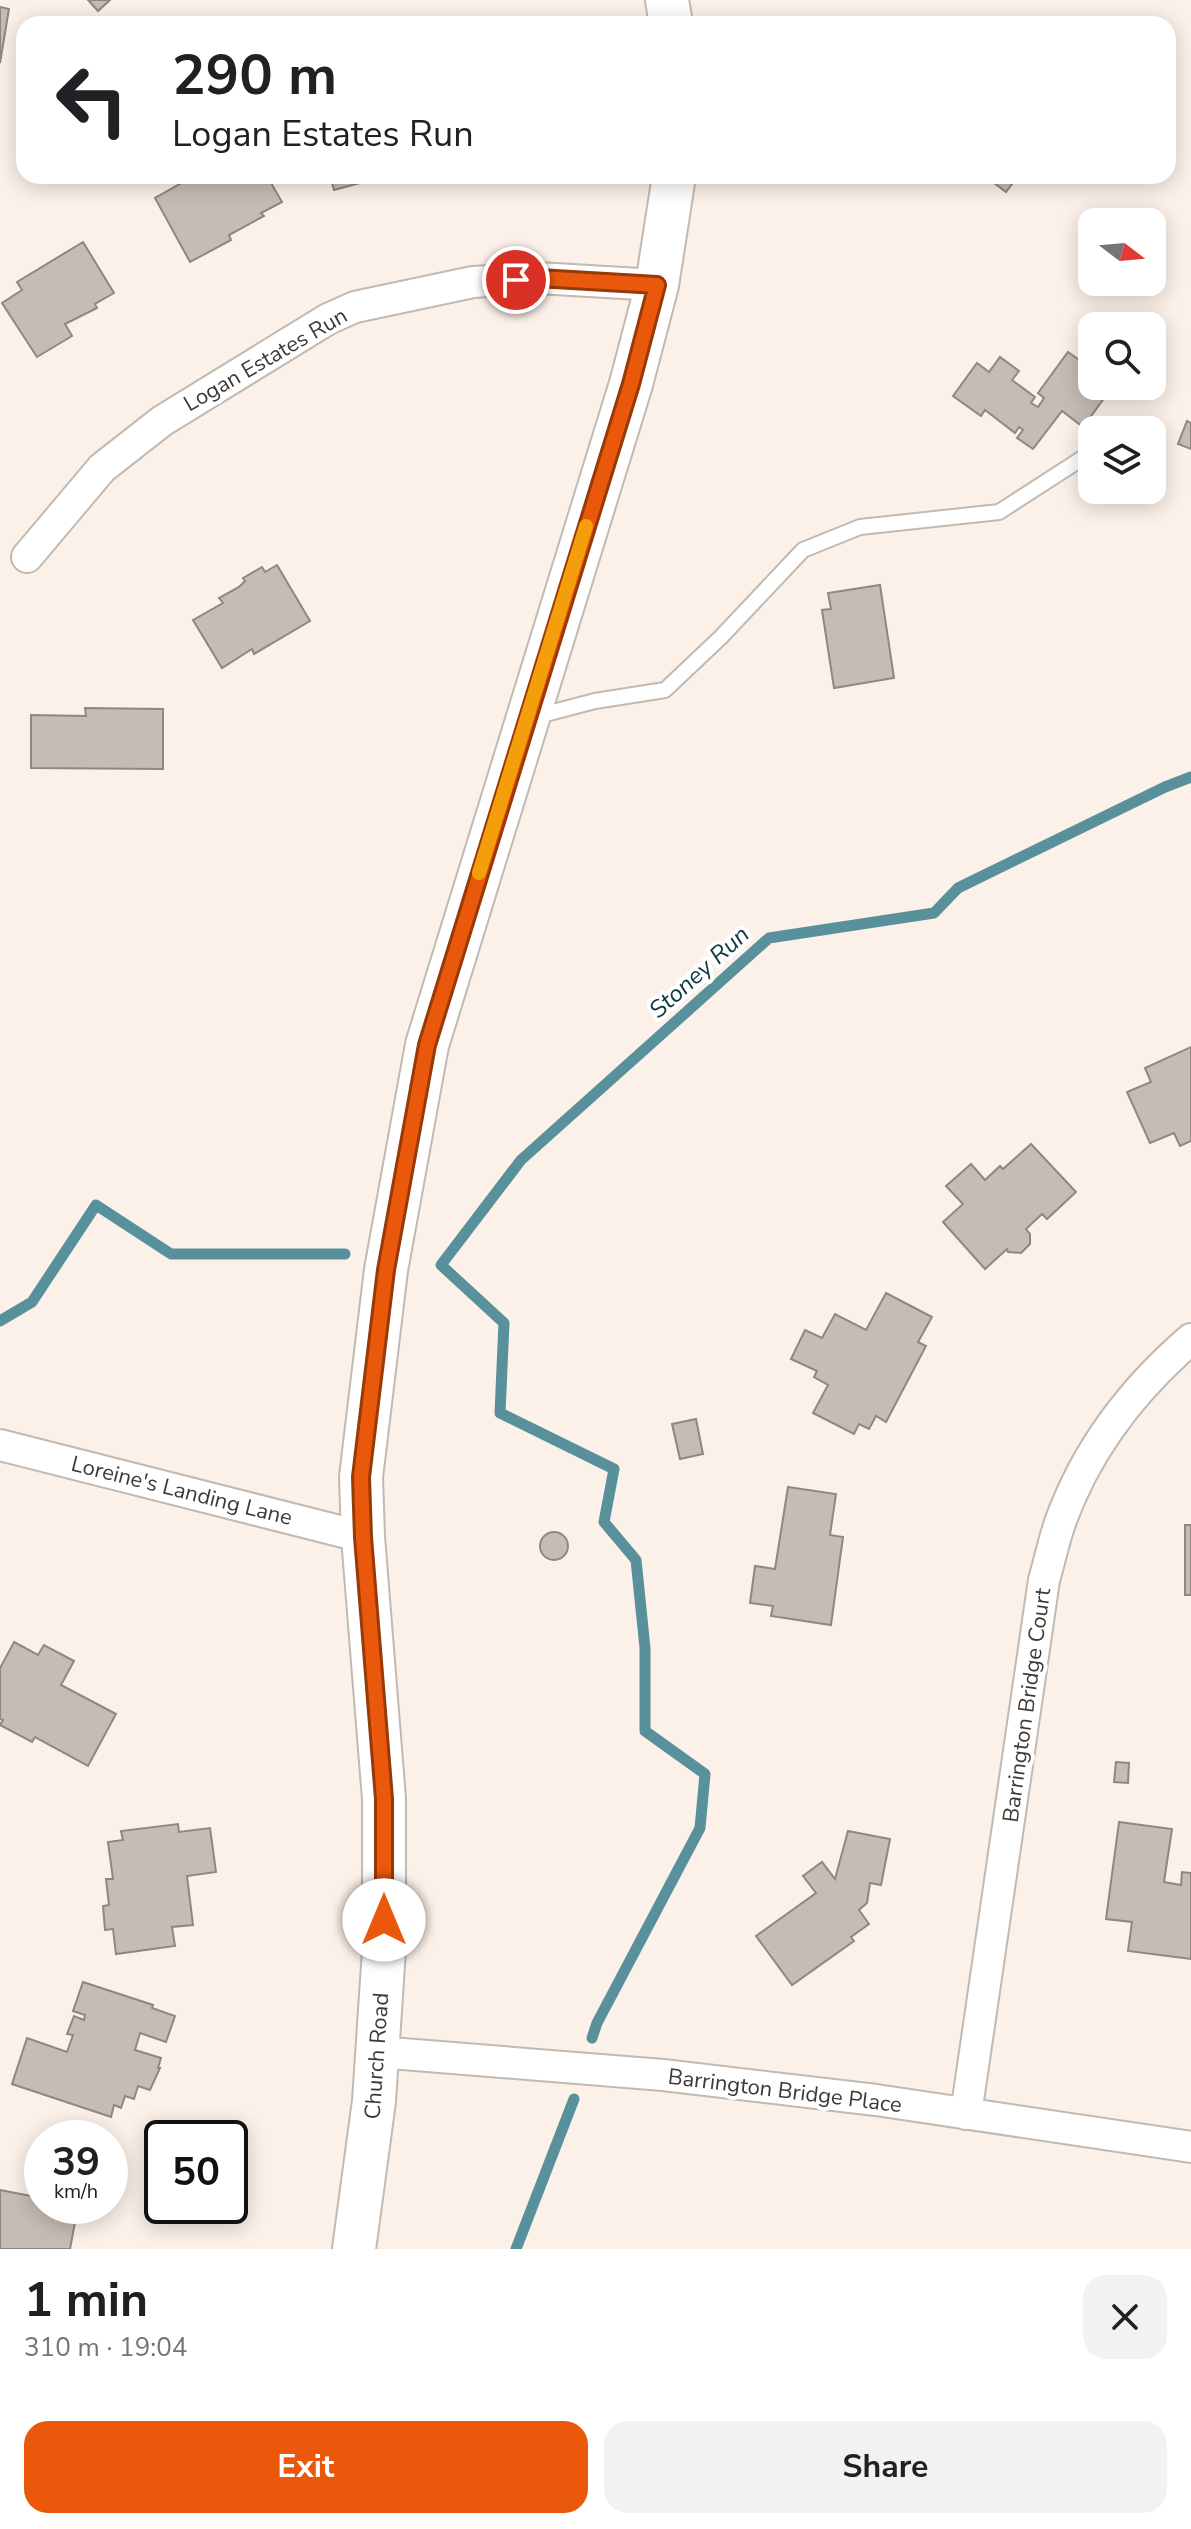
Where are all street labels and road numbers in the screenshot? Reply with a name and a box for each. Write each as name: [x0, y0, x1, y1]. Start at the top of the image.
street label: Logan Estates Run: [178, 301, 353, 419]
street label: Loreine's Landing Lane: [68, 1449, 295, 1533]
street label: Barrington Bridge Court: [996, 1586, 1058, 1824]
street label: Church Road: [358, 1992, 396, 2120]
street label: Barrington Bridge Place: [666, 2062, 904, 2120]

